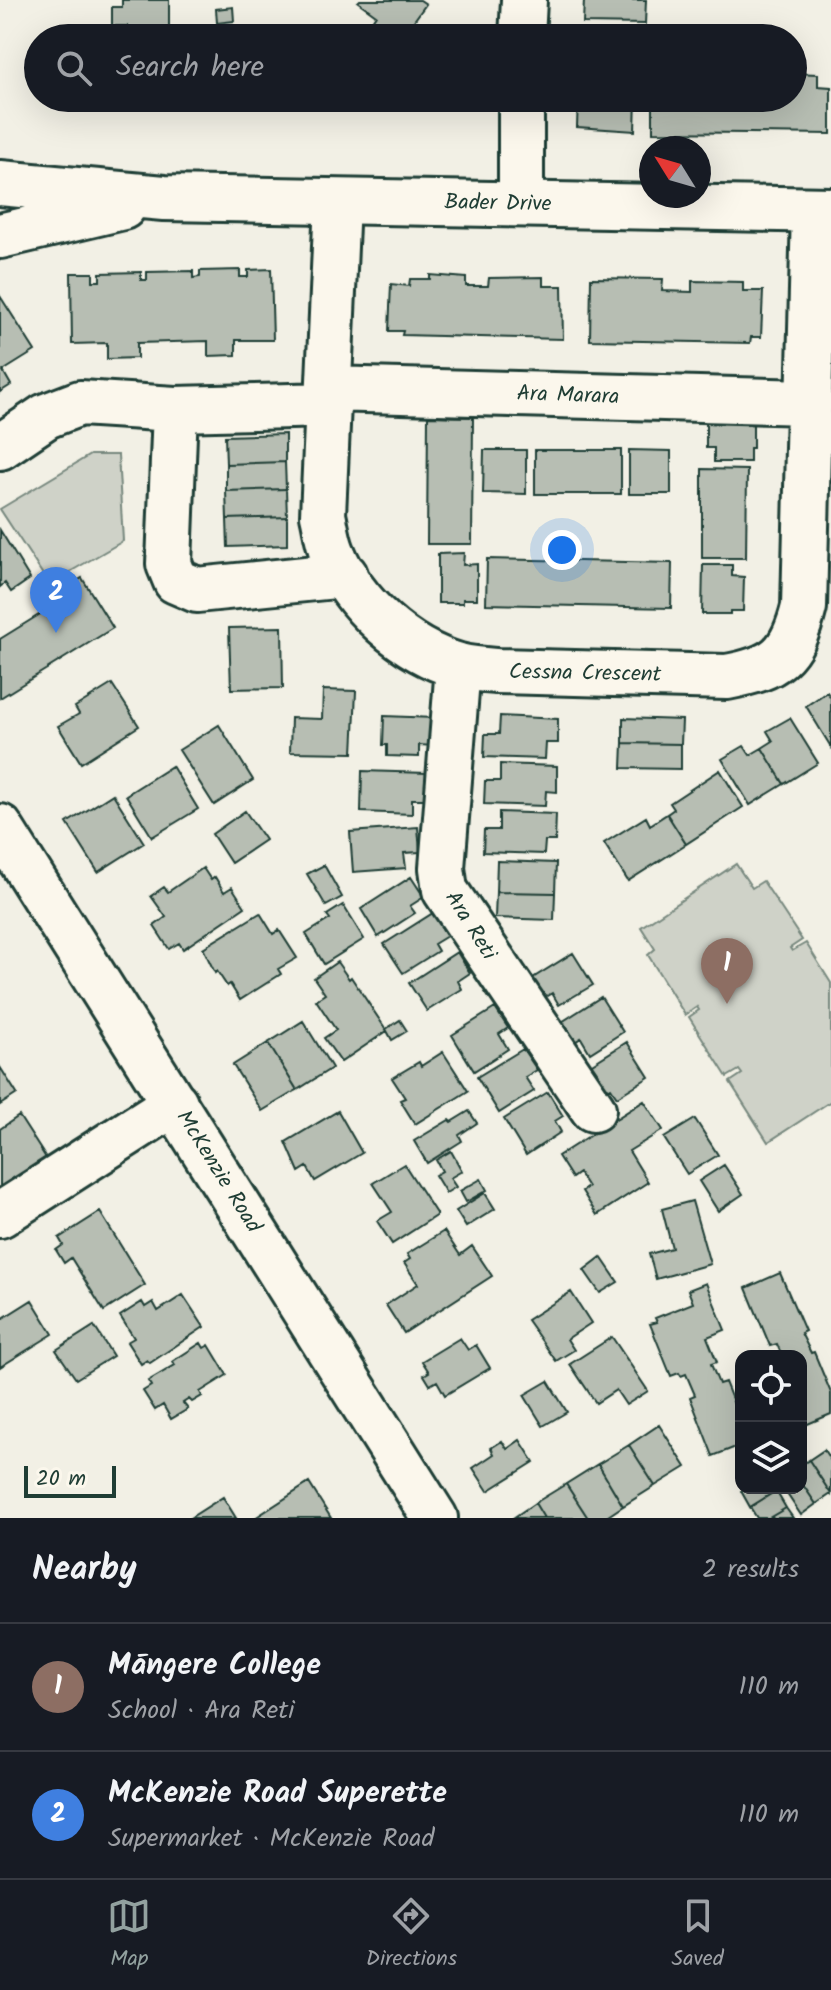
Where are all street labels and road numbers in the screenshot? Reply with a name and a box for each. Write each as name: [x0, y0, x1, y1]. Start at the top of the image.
street label: Bader Drive: [444, 186, 552, 222]
street label: Ara Marara: [516, 377, 620, 415]
street label: Cessna Crescent: [509, 655, 662, 693]
street label: Ara Reti: [435, 884, 505, 968]
street label: McKenzie Road: [166, 1104, 270, 1241]

